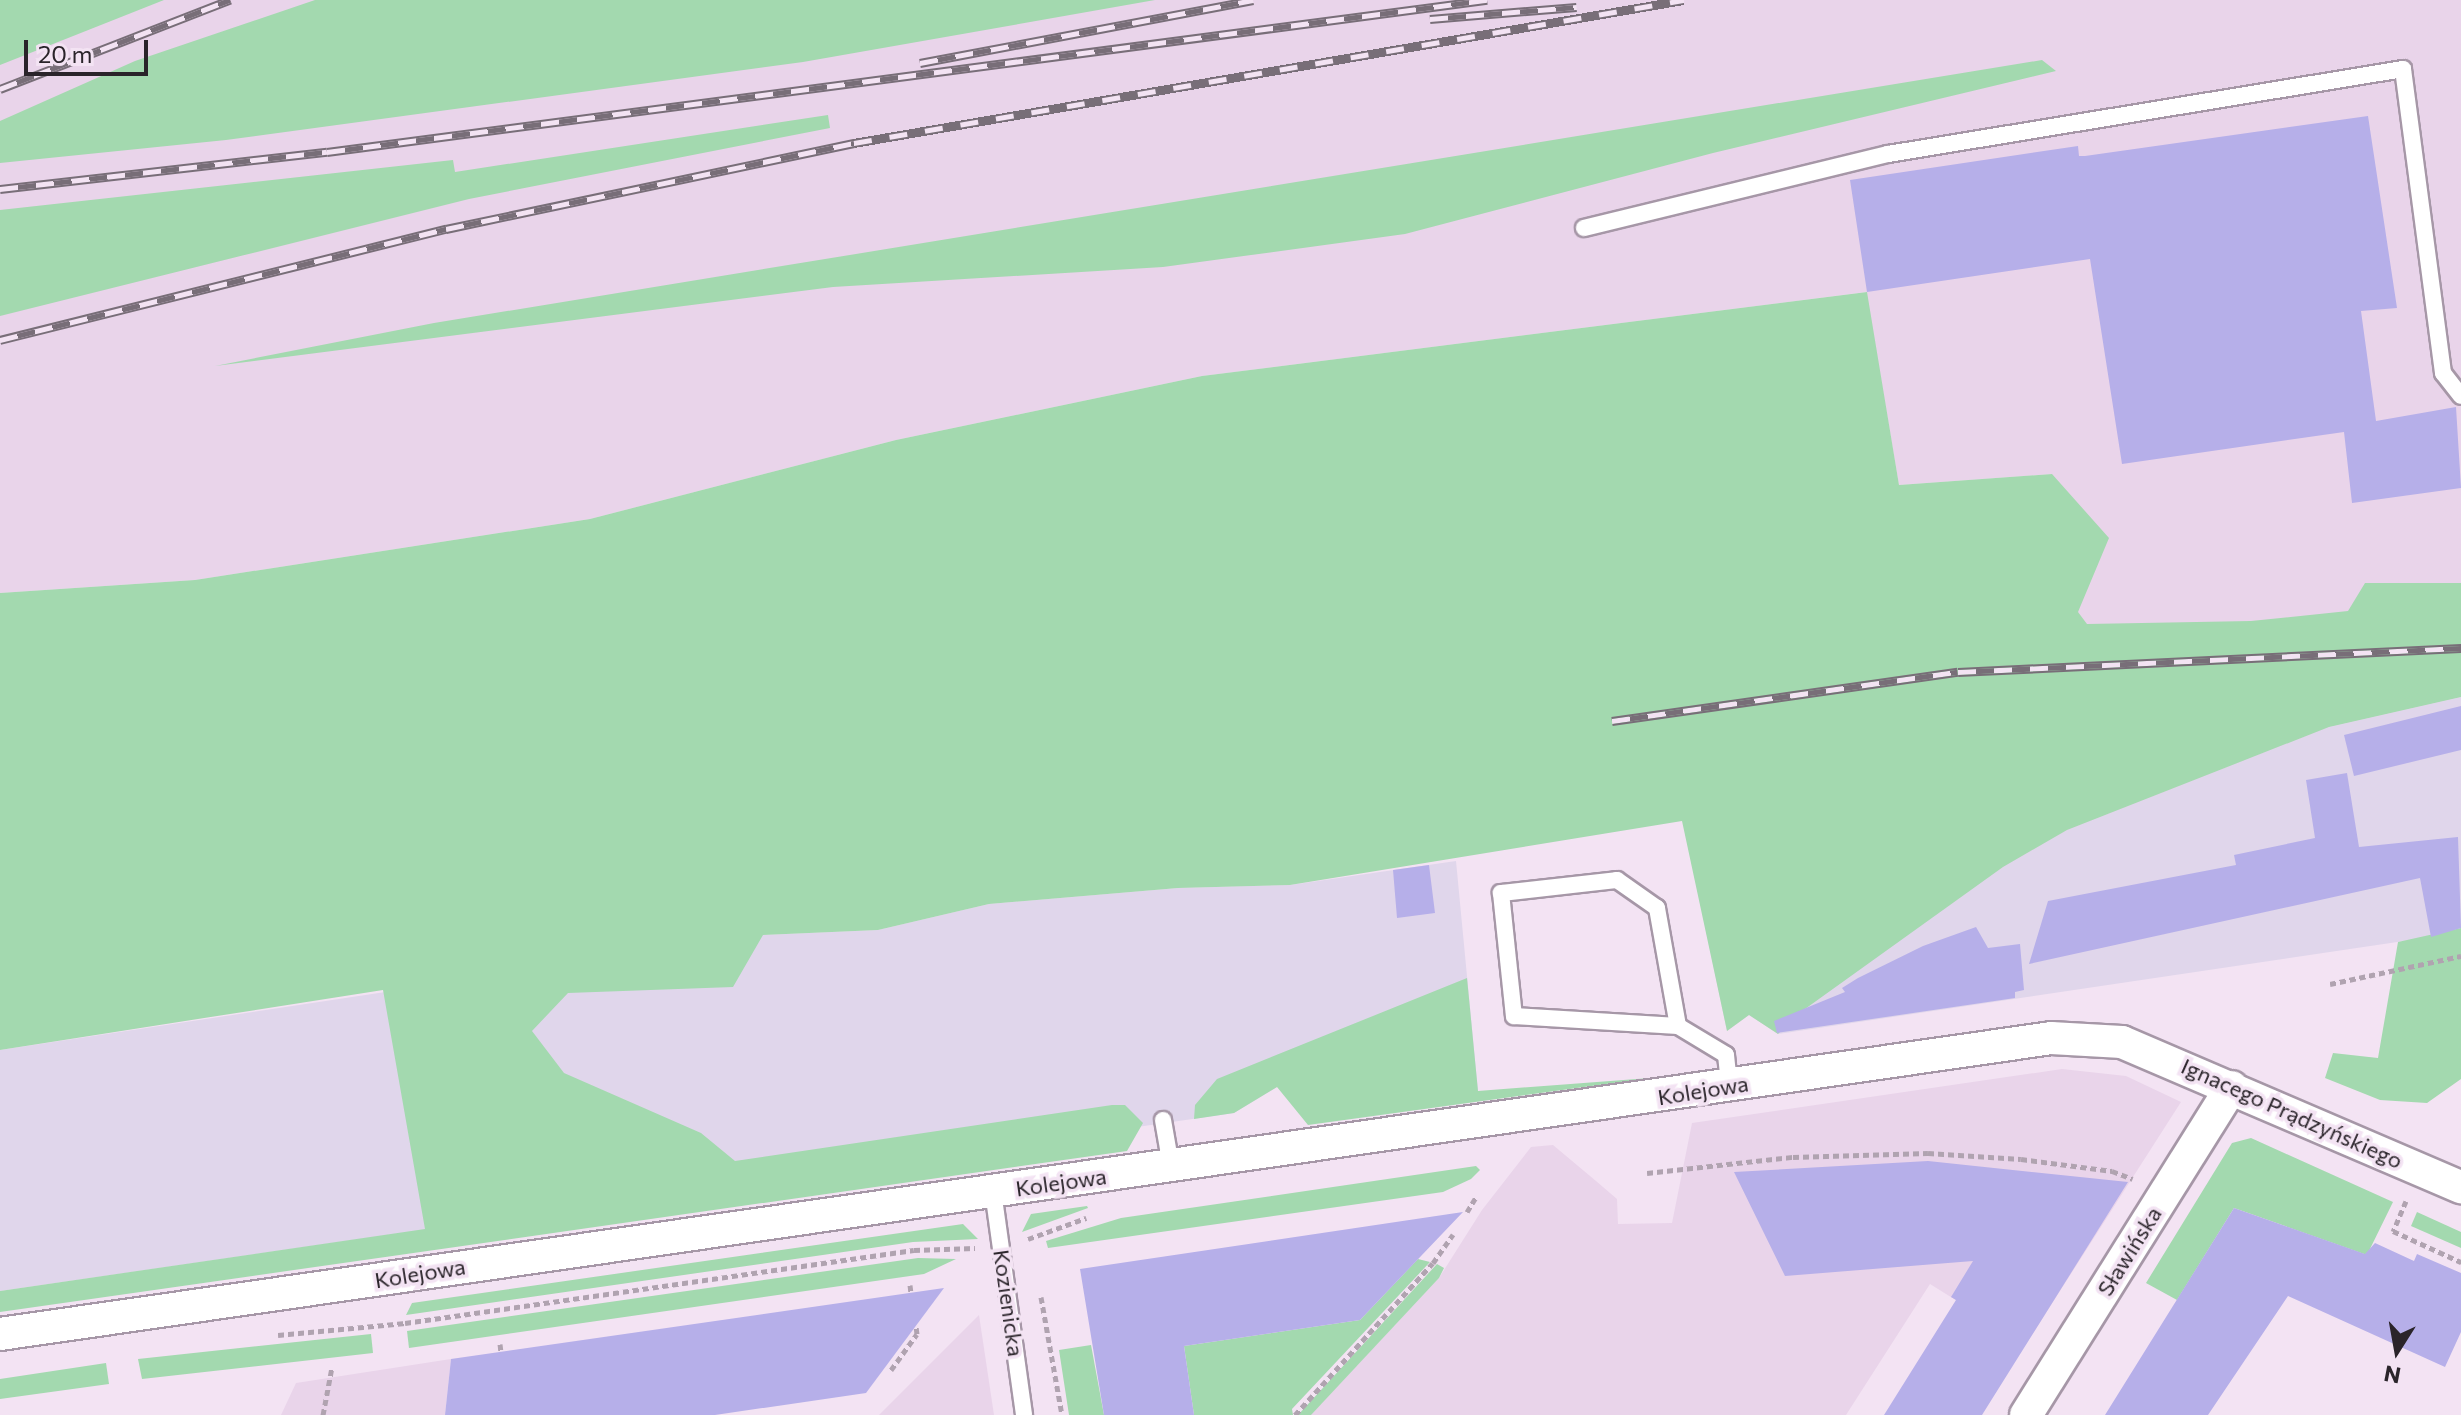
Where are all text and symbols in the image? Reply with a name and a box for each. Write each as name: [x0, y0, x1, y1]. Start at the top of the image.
scale bar: [28, 24, 152, 74]
text: 20 m: [38, 39, 92, 68]
street label: Ignacego Prądzyńskiego: [2177, 1052, 2407, 1174]
street label: Kolejowa: [1656, 1070, 1750, 1110]
street label: Kolejowa: [1014, 1163, 1108, 1201]
street label: Sławińska: [2091, 1202, 2167, 1300]
street label: Kozienicka: [988, 1248, 1030, 1358]
street label: Kolejowa: [373, 1253, 467, 1293]
north arrow: [2357, 1311, 2437, 1391]
text: N: [2382, 1360, 2403, 1390]

